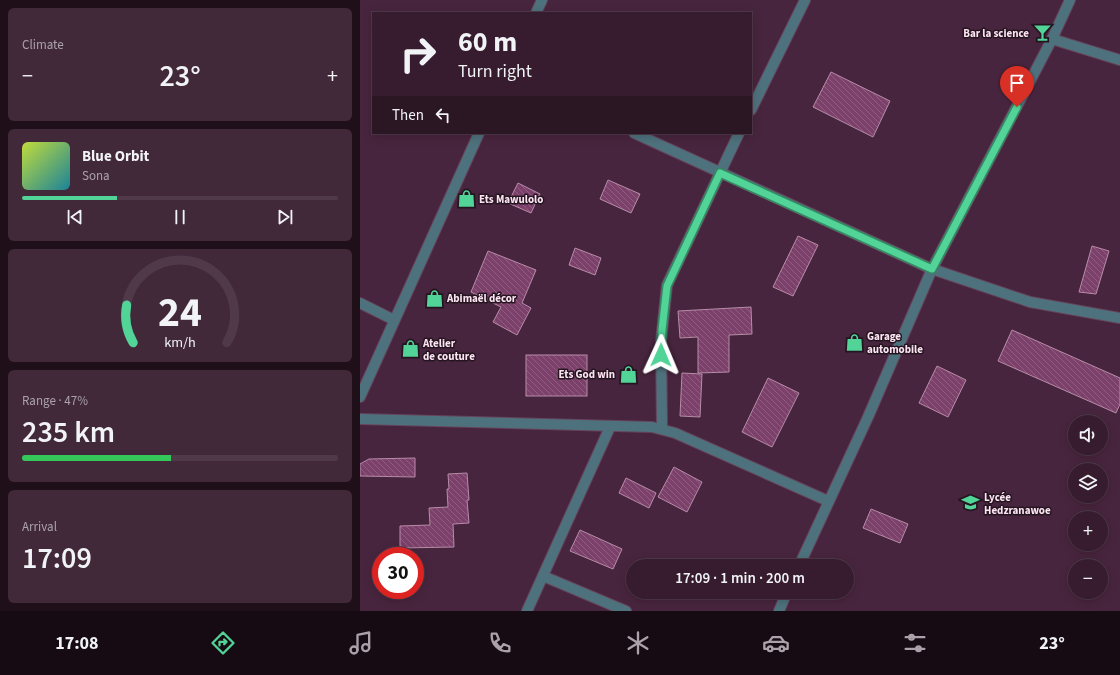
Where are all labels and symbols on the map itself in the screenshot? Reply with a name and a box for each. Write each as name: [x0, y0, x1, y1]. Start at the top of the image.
bar icon: Bar la science: [1032, 23, 1052, 43]
place label: Bar la science: [963, 26, 1029, 41]
pin: [1000, 66, 1034, 107]
shop icon: Ets Mawulolo: [456, 189, 476, 209]
place label: Ets Mawulolo: [479, 192, 543, 207]
shop icon: Abimaël décor: [424, 288, 444, 308]
place label: Abimaël décor: [446, 291, 517, 306]
place label: Garage automobile: [867, 329, 923, 357]
shop icon: Garage automobile: [844, 332, 864, 352]
position arrow: [640, 334, 682, 376]
place label: Atelier de couture: [422, 336, 475, 364]
shop icon: Atelier de couture: [400, 339, 420, 359]
shop icon: Ets God win: [618, 364, 638, 384]
place label: Ets God win: [559, 367, 615, 382]
place label: Lycée Hedzranawoe: [984, 490, 1051, 518]
school or university icon: Lycée Hedzranawoe: [961, 493, 981, 513]
speed limit sign: 30: [372, 547, 424, 599]

